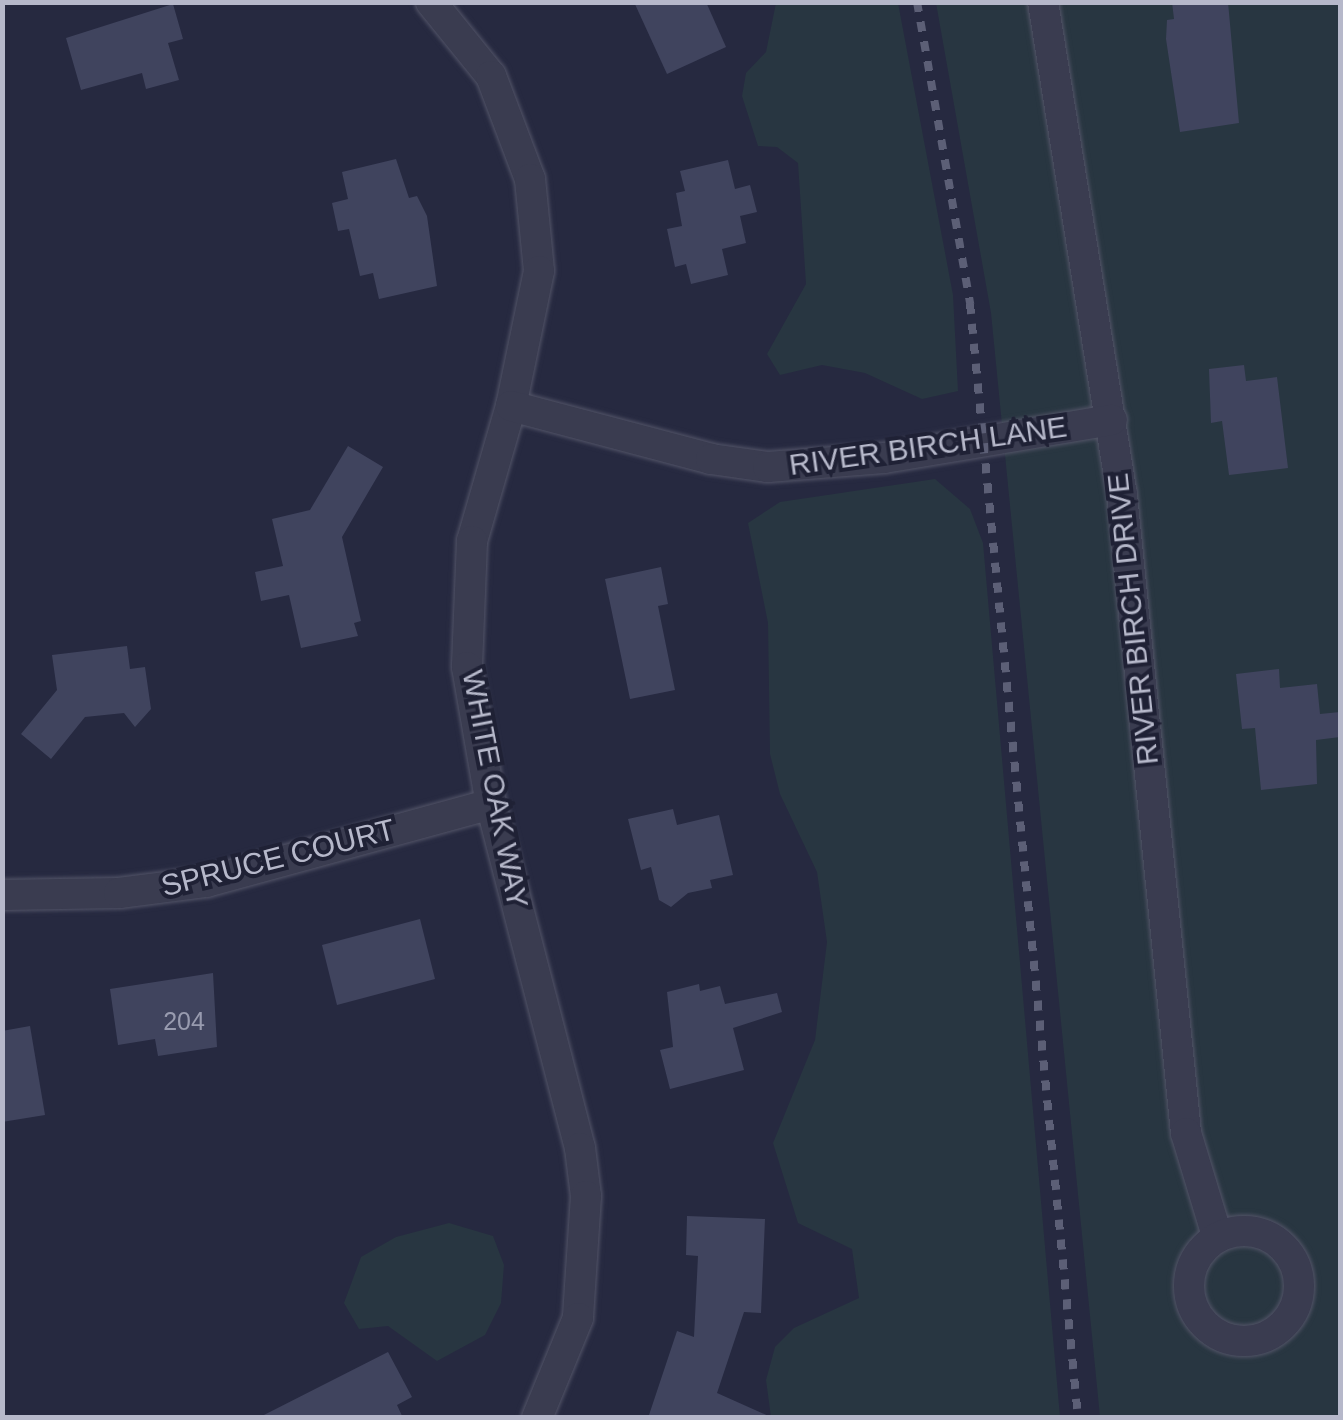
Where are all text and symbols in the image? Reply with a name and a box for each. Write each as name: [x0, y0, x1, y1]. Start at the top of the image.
street label: RIVER BIRCH LANE: [787, 409, 1069, 483]
street label: RIVER BIRCH DRIVE: [1100, 471, 1166, 767]
street label: WHITE OAK WAY: [454, 667, 536, 911]
street label: SPRUCE COURT: [157, 812, 399, 904]
house number: 204: [163, 1006, 205, 1036]

